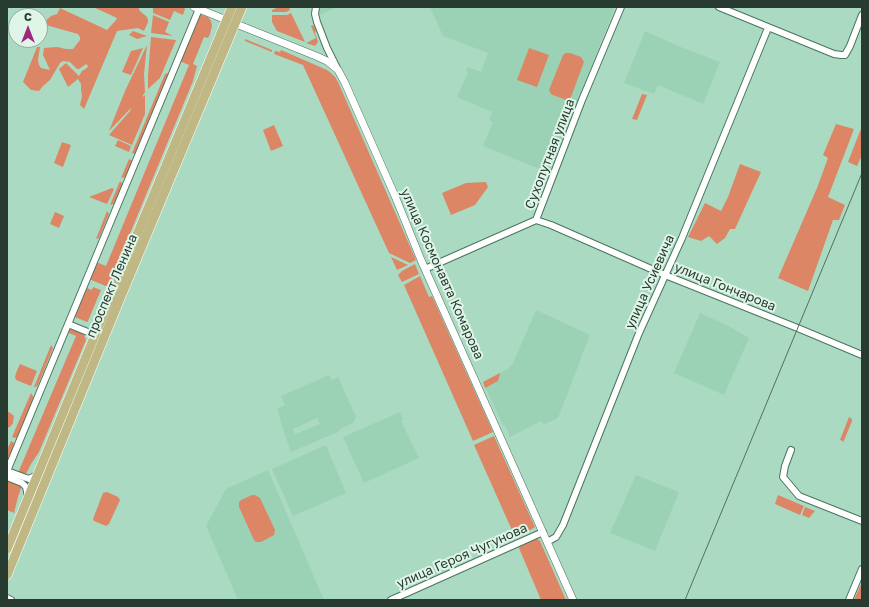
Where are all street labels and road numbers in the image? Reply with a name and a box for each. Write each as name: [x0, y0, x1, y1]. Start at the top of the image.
street label: Сухопутная улица: [522, 97, 578, 211]
street label: улица Космонавта Комарова: [397, 186, 487, 362]
street label: проспект Ленина: [83, 232, 141, 340]
street label: улица Усиевича: [622, 232, 678, 332]
street label: улица Гончарова: [672, 260, 778, 314]
street label: улица Героя Чугунова: [394, 520, 530, 592]

